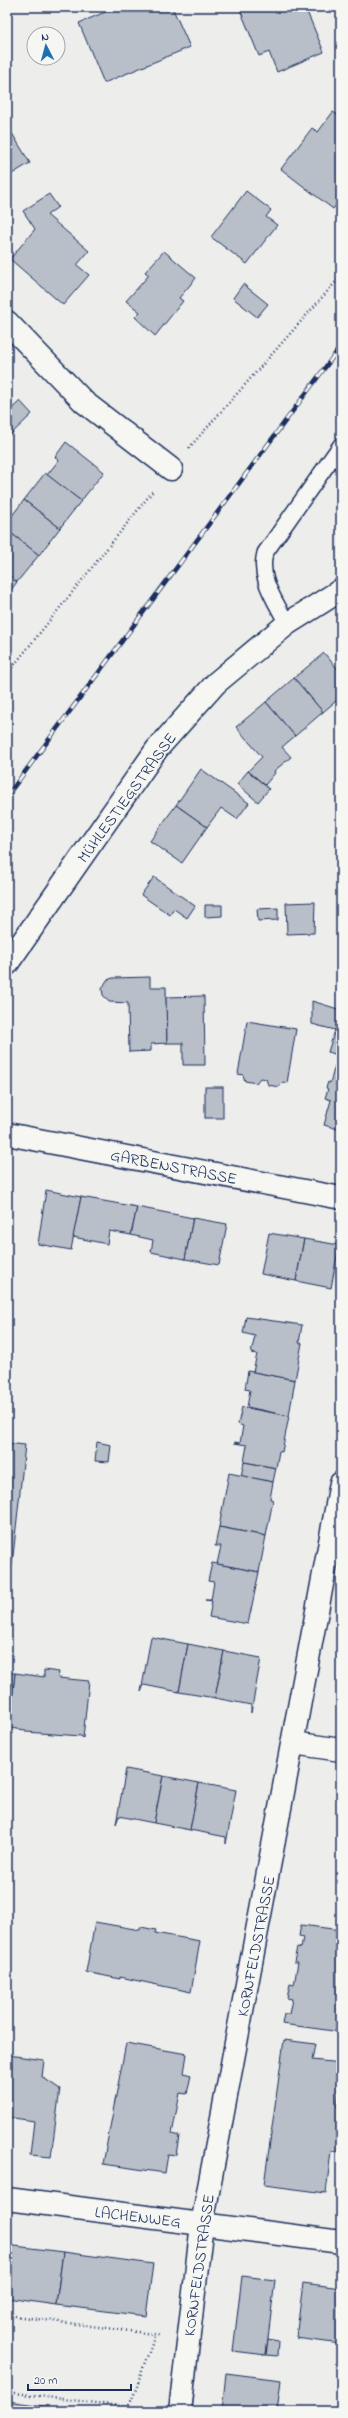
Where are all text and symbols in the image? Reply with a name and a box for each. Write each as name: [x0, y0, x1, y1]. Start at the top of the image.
north arrow: [26, 26, 66, 66]
text: N: [41, 29, 50, 45]
street label: MÜHLESTIEGSTRASSE: [72, 728, 183, 868]
street label: GARBENSTRASSE: [108, 1144, 239, 1192]
street label: KORNFELDSTRASSE: [232, 1874, 282, 2019]
street label: KORNFELDSTRASSE: [178, 2193, 222, 2338]
street label: LACHENWEG: [93, 2201, 182, 2235]
scale bar: [28, 2366, 131, 2392]
text: 20 m: [34, 2372, 57, 2390]

